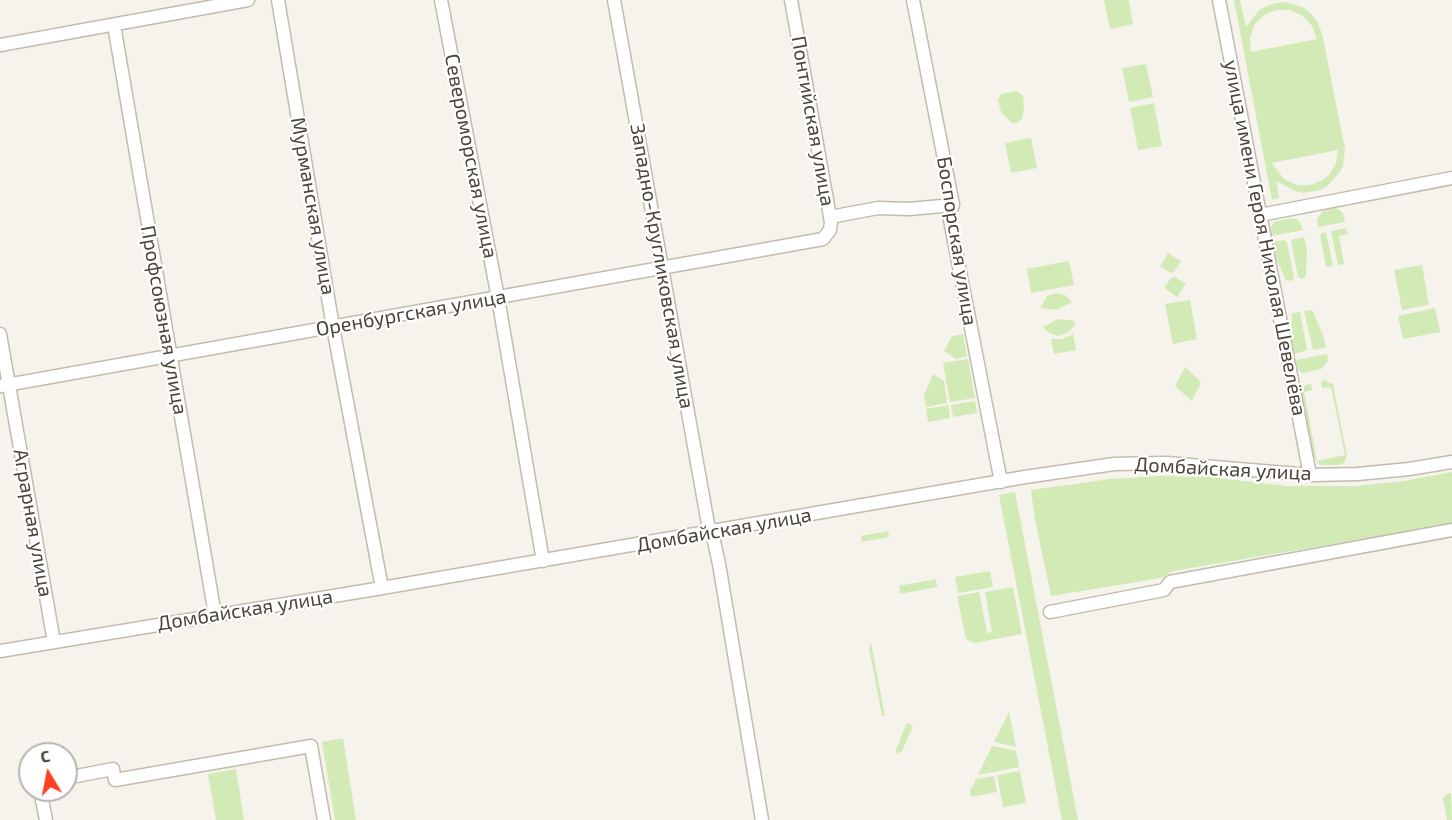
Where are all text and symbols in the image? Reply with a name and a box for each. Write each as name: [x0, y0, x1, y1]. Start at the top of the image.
street label: Понтийская улица: [786, 34, 840, 208]
street label: Североморская улица: [439, 52, 503, 260]
street label: улица имени Героя Николая Шевелёва: [1219, 58, 1311, 418]
street label: Мурманская улица: [286, 115, 340, 297]
street label: Западно-Кругликовская улица: [625, 121, 699, 411]
street label: Боспорская улица: [932, 155, 982, 327]
street label: Профсоюзная улица: [136, 224, 192, 416]
street label: Оренбургская улица: [314, 284, 508, 342]
street label: Аграрная улица: [8, 447, 58, 599]
street label: Домбайская улица: [1134, 452, 1312, 486]
street label: Домбайская улица: [635, 503, 813, 557]
street label: Домбайская улица: [156, 584, 334, 636]
north arrow: [18, 742, 78, 802]
text: С: [39, 746, 51, 766]

